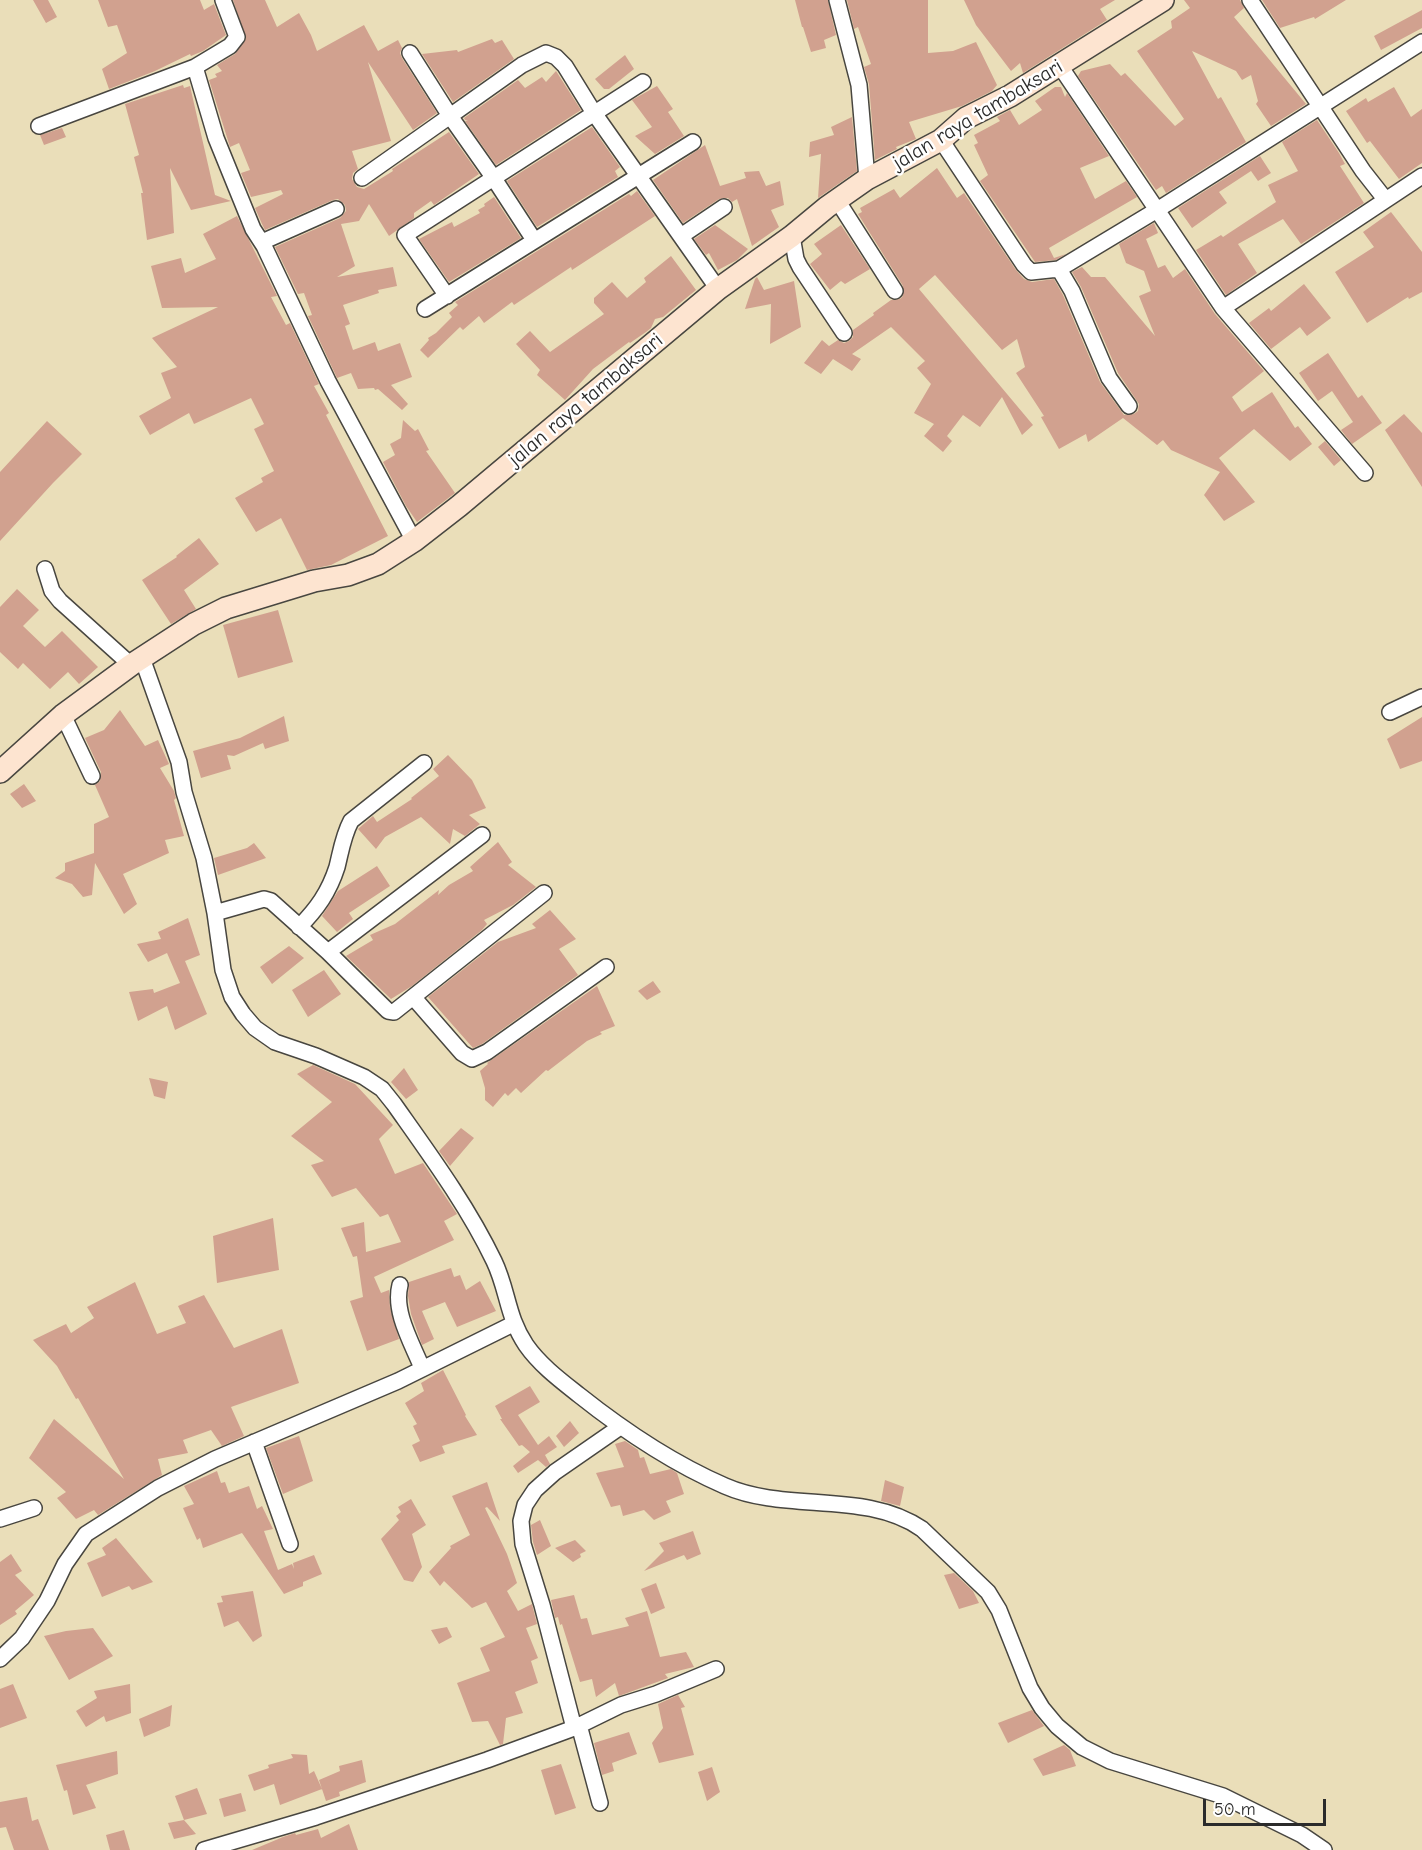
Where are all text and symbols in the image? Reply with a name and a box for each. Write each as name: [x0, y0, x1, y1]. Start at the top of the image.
street label: jalan raya tambaksari: [888, 54, 1068, 176]
street label: jalan raya tambaksari: [504, 328, 668, 472]
scale bar: [1206, 1787, 1329, 1825]
text: 50 m: [1214, 1799, 1256, 1820]

